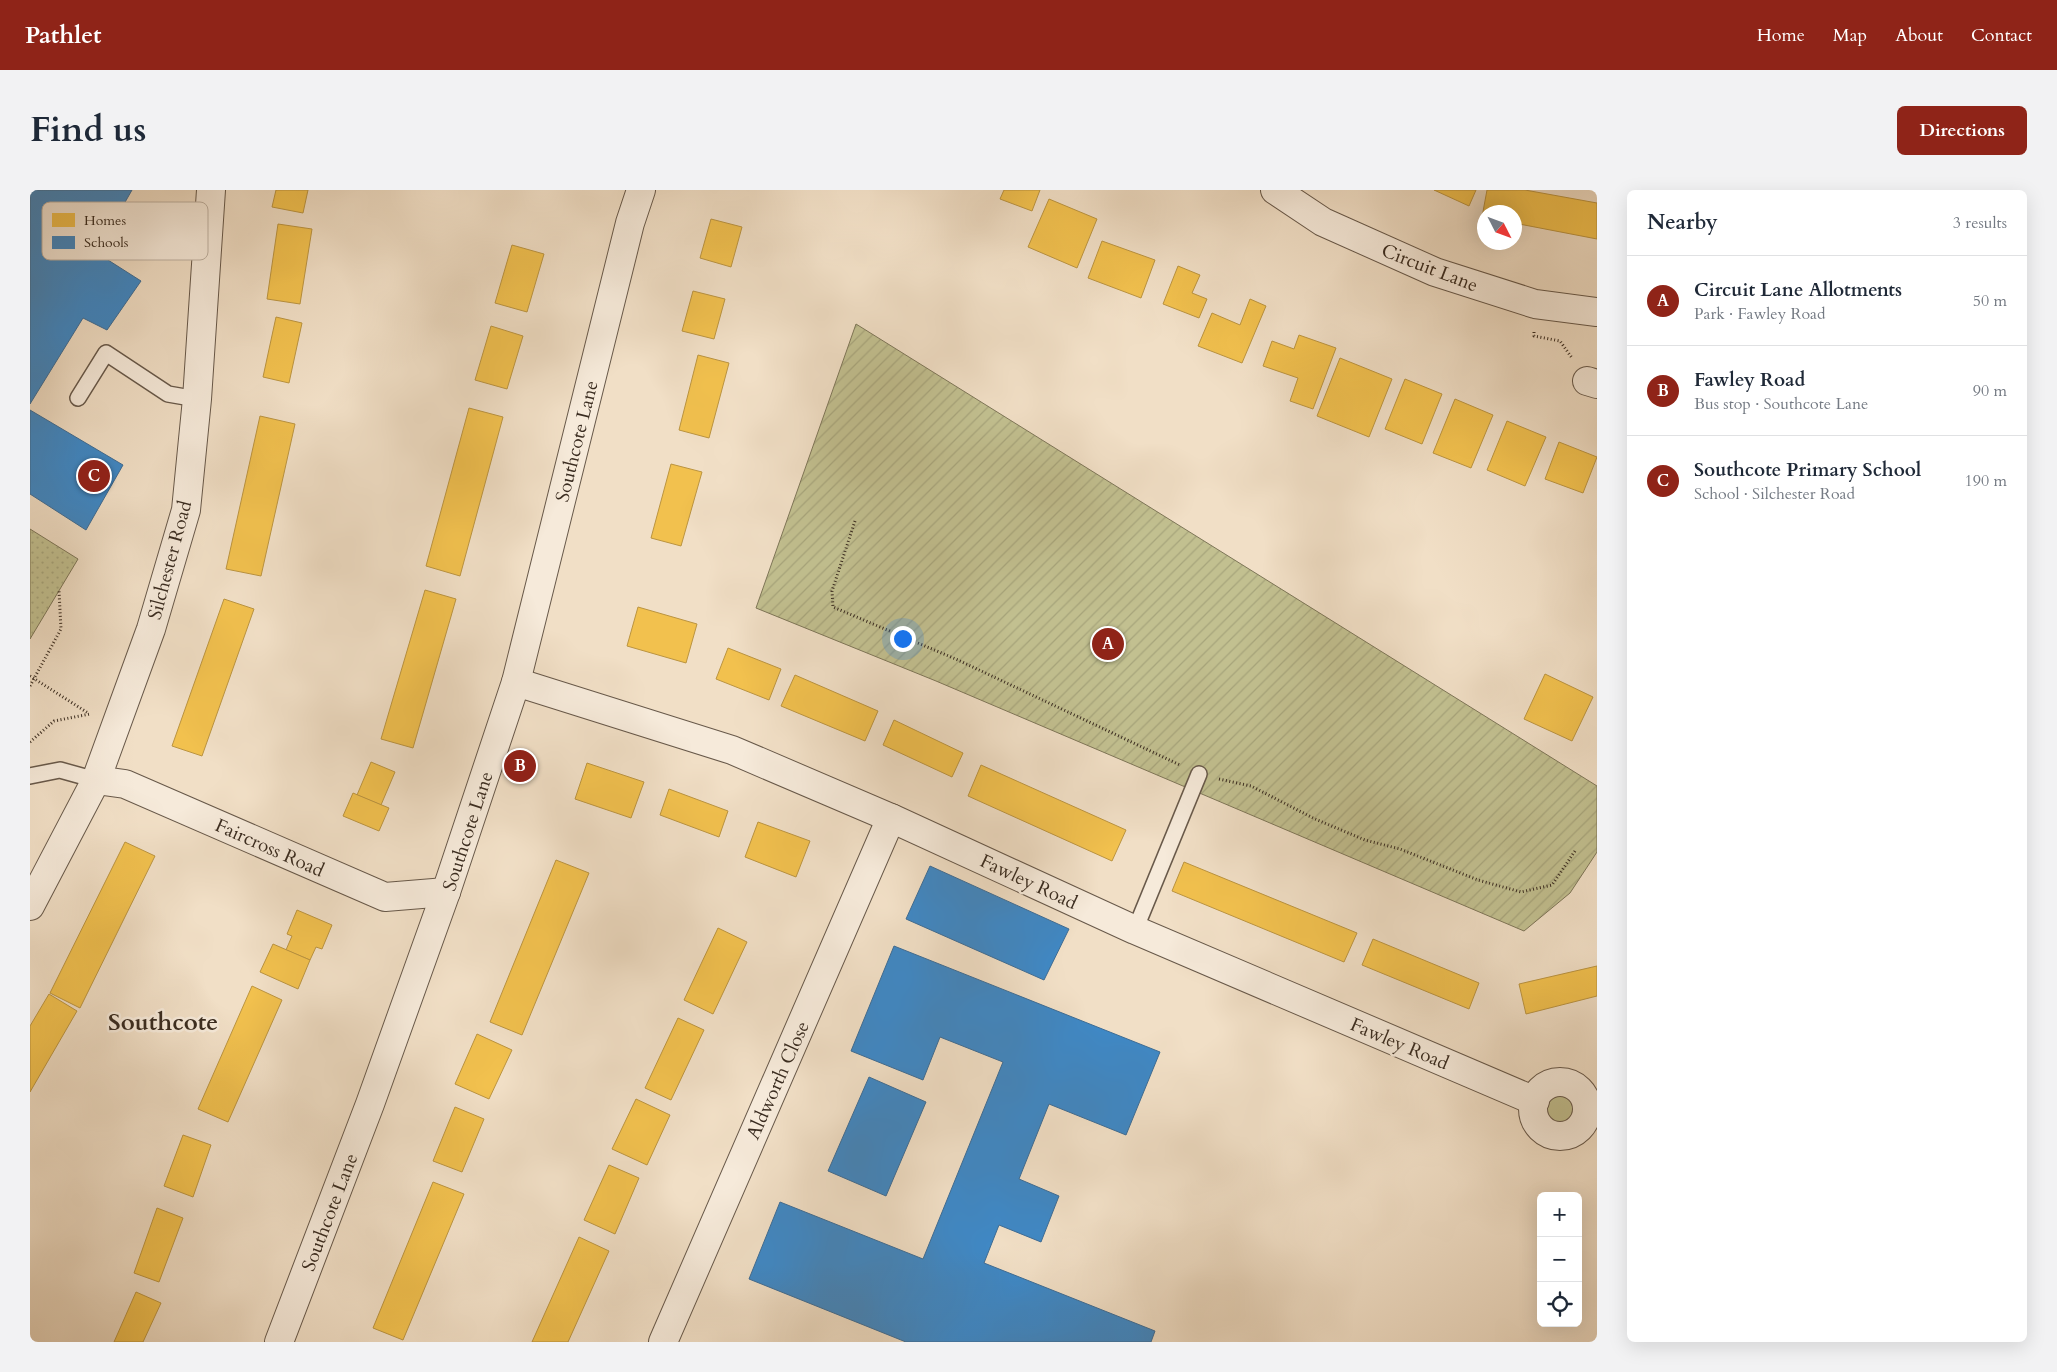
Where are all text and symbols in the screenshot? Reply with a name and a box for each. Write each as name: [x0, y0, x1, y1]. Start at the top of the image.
text: Pathlet: [25, 19, 102, 52]
text: Home: [1757, 23, 1805, 48]
text: Map: [1833, 23, 1867, 48]
text: About: [1895, 23, 1943, 48]
text: Contact: [1971, 23, 2032, 48]
text: Find us: [30, 106, 146, 154]
button: Directions: [1897, 106, 2027, 155]
legend: [42, 202, 208, 260]
north arrow: [1477, 205, 1522, 250]
text: Nearby: [1647, 208, 1718, 237]
text: Homes: [84, 211, 126, 230]
text: 3 results: [1953, 212, 2007, 234]
text: Schools: [84, 233, 129, 252]
street label: Circuit Lane: [1378, 238, 1482, 298]
text: Circuit Lane Allotments: [1694, 277, 1902, 303]
text: A: [1657, 290, 1669, 312]
text: 50 m: [1973, 290, 2007, 312]
text: Park · Fawley Road: [1694, 303, 1826, 325]
text: Fawley Road: [1694, 367, 1805, 393]
street label: Southcote Lane: [549, 378, 605, 505]
text: B: [1657, 380, 1669, 402]
text: 90 m: [1973, 380, 2007, 402]
text: Bus stop · Southcote Lane: [1694, 393, 1868, 415]
pin: C: [78, 457, 110, 495]
text: Southcote Primary School: [1694, 457, 1921, 483]
text: C: [1657, 470, 1669, 492]
text: 190 m: [1965, 470, 2007, 492]
text: School · Silchester Road: [1694, 483, 1855, 505]
street label: Silchester Road: [142, 498, 198, 623]
pin: A: [1092, 625, 1124, 663]
your location: [890, 626, 916, 652]
pin: B: [504, 747, 536, 785]
street label: Southcote Lane: [436, 768, 500, 895]
street label: Faircross Road: [211, 812, 328, 884]
street label: Fawley Road: [976, 848, 1081, 916]
district label: Southcote: [108, 1006, 218, 1039]
street label: Fawley Road: [1346, 1012, 1453, 1076]
street label: Aldworth Close: [740, 1017, 816, 1144]
street label: Southcote Lane: [295, 1150, 364, 1275]
map controls: [1537, 1192, 1582, 1327]
button: +: [1537, 1192, 1582, 1237]
button: −: [1537, 1237, 1582, 1282]
button: locate: [1537, 1282, 1582, 1327]

